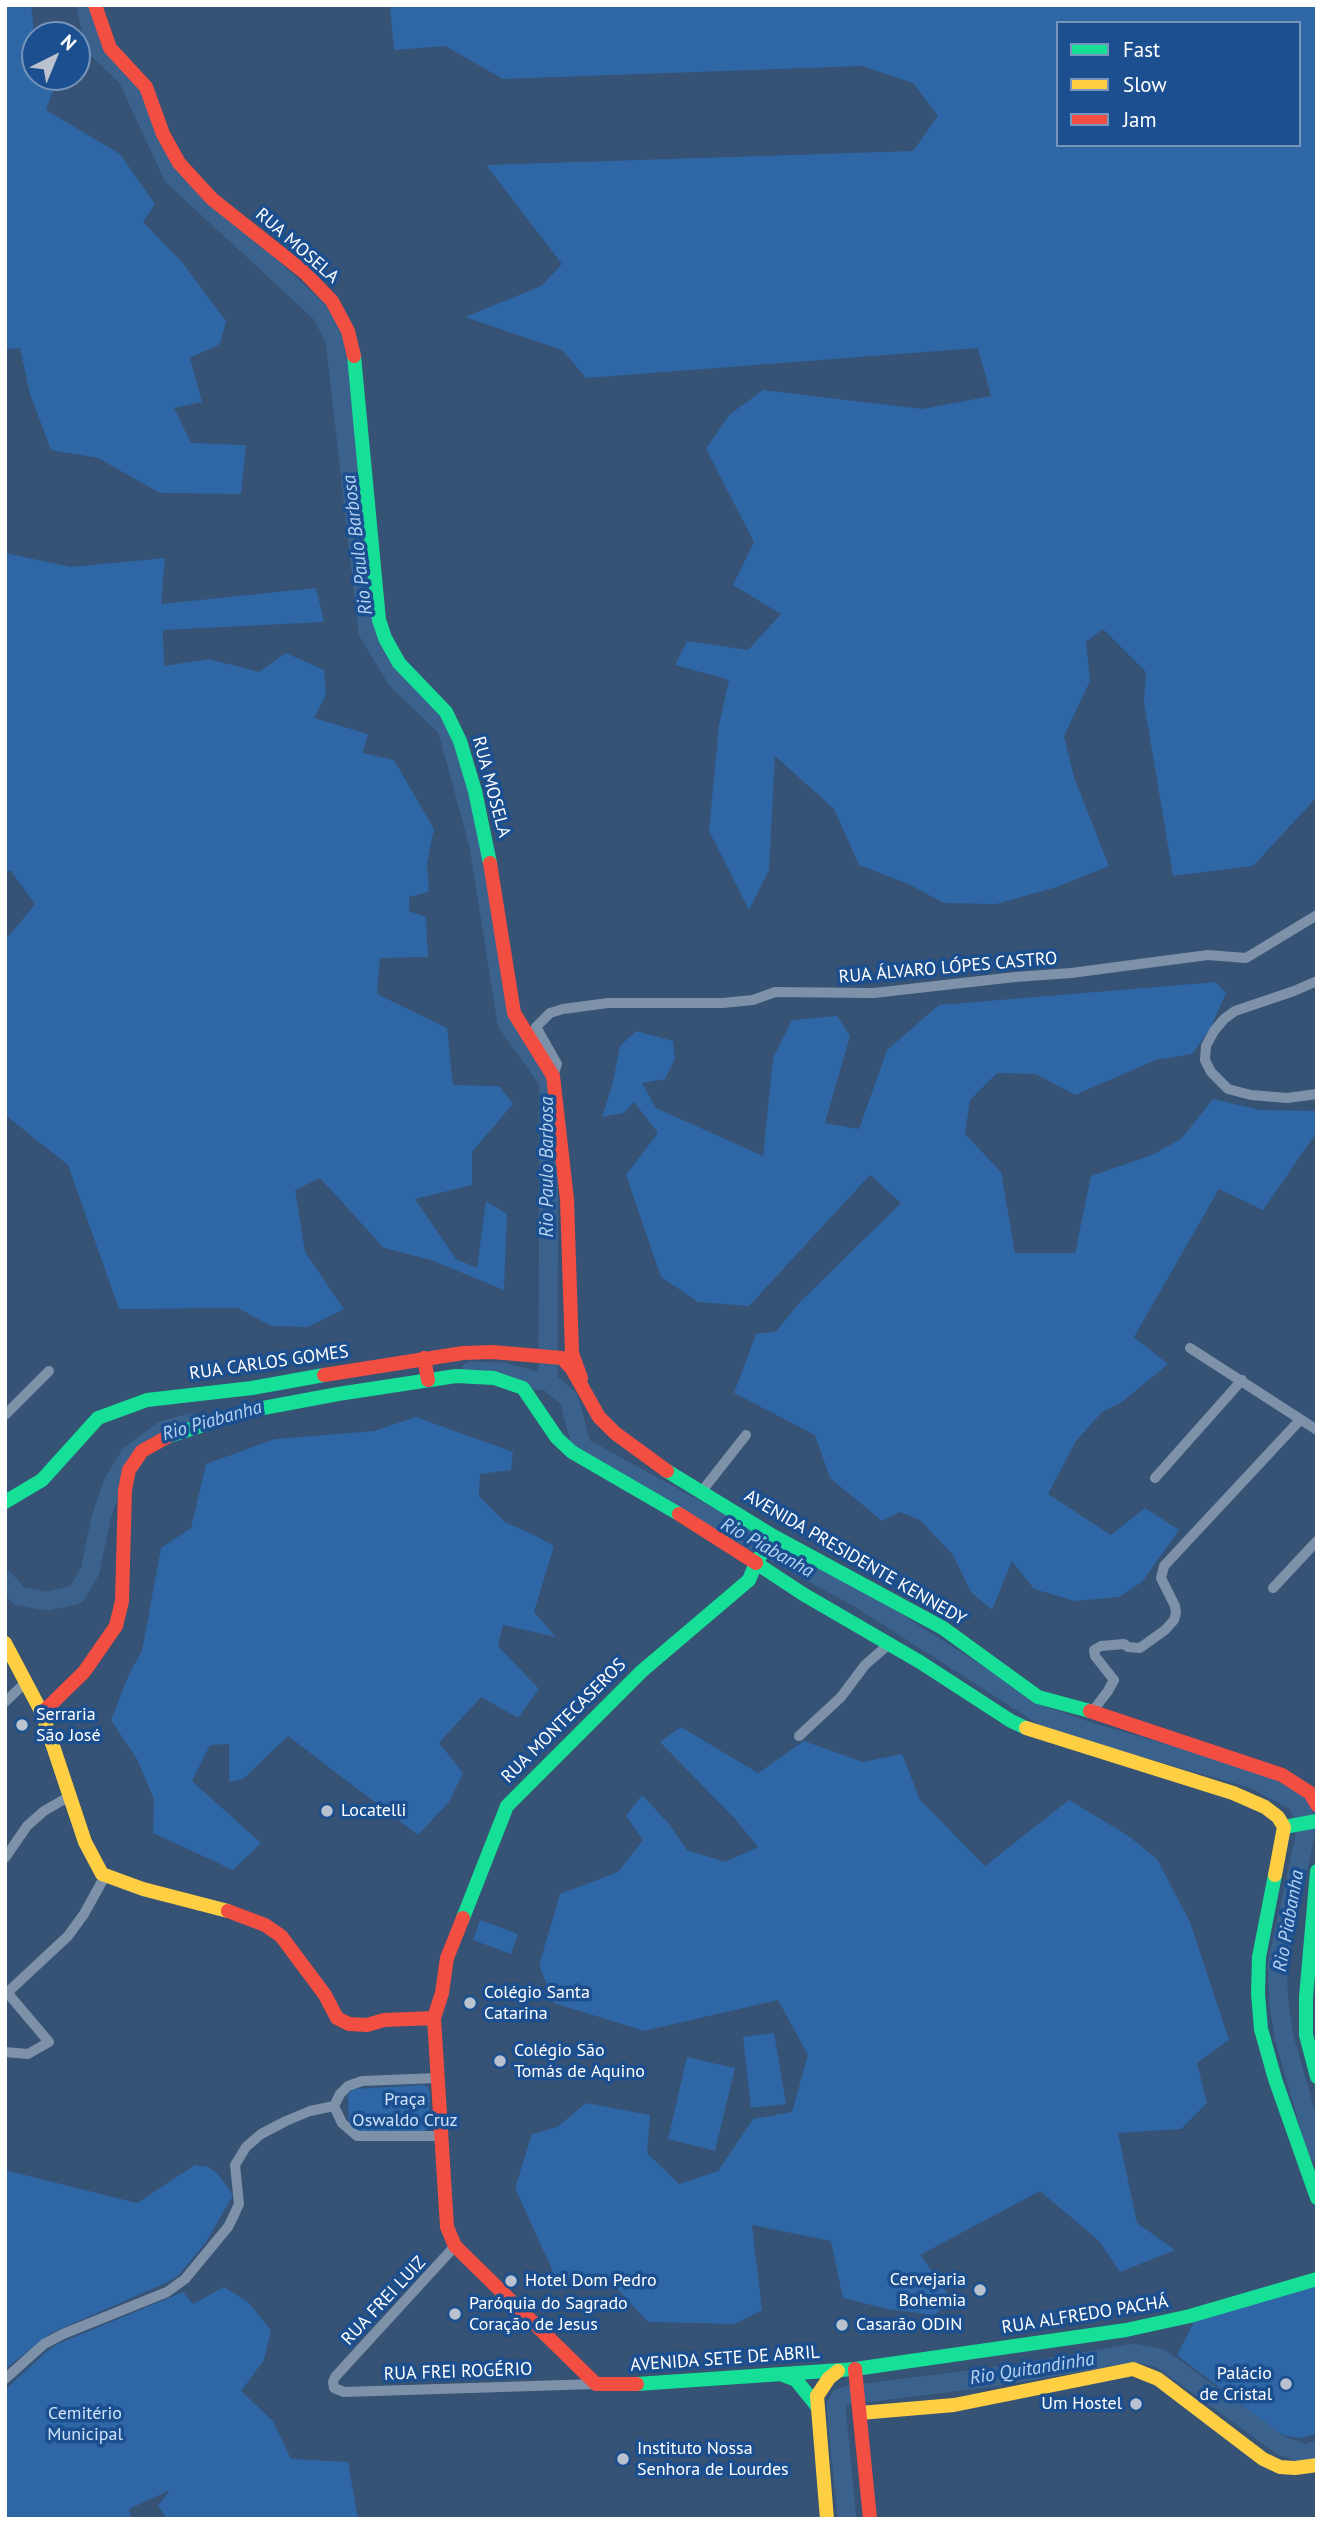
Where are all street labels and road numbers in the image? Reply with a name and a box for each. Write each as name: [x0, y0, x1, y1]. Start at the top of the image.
street label: RUA MOSELA: [251, 204, 343, 288]
street label: RUA MOSELA: [467, 734, 515, 840]
street label: RUA ÁLVARO LÓPES CASTRO: [838, 948, 1058, 988]
street label: RUA CARLOS GOMES: [188, 1341, 350, 1385]
street label: AVENIDA PRESIDENTE KENNEDY: [740, 1486, 970, 1630]
street label: RUA MONTECASEROS: [497, 1654, 631, 1788]
street label: RUA FREI LUIZ: [337, 2252, 431, 2350]
street label: RUA ALFREDO PACHÁ: [1000, 2291, 1170, 2339]
street label: AVENIDA SETE DE ABRIL: [630, 2342, 820, 2376]
street label: RUA FREI ROGÉRIO: [383, 2359, 533, 2385]

